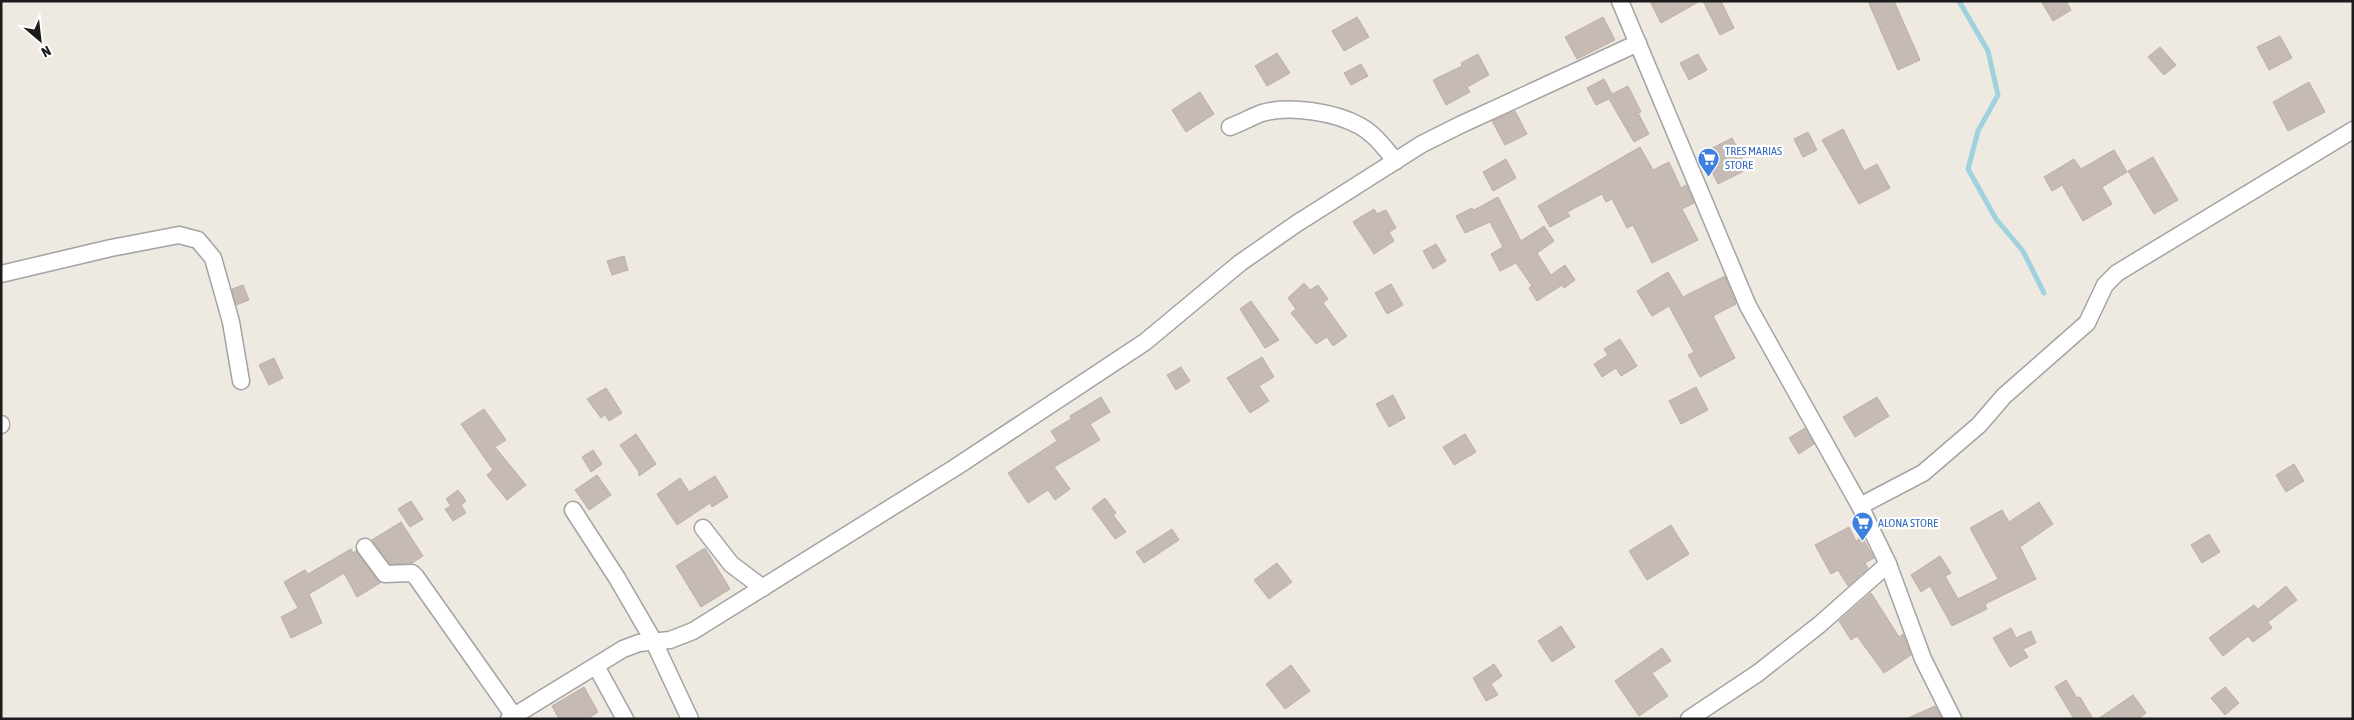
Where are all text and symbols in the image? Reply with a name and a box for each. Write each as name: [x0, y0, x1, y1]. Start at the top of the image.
north arrow: [15, 15, 65, 65]
text: N: [39, 42, 54, 60]
place label: TRES MARIAS STORE: [1725, 144, 1782, 172]
supermarket icon: TRES MARIAS STORE: [1697, 146, 1721, 177]
supermarket icon: ALONA STORE: [1850, 511, 1874, 542]
place label: ALONA STORE: [1878, 516, 1938, 530]

